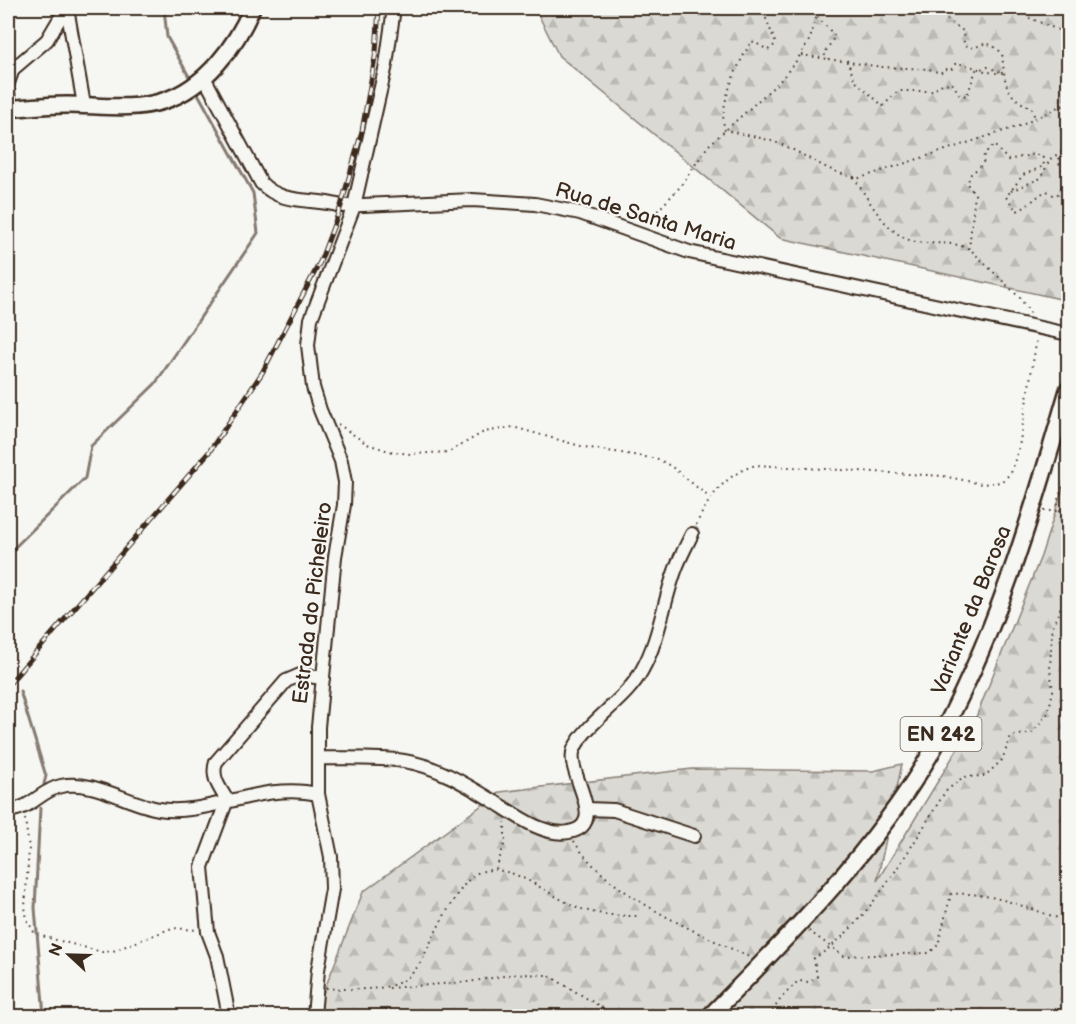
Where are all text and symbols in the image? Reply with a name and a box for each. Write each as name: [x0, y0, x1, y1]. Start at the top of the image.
street label: Rua de Santa Maria: [552, 177, 739, 256]
street label: Estrada do Picheleiro: [288, 501, 337, 705]
street label: Variante da Barosa: [926, 522, 1017, 699]
road number: EN 242: [900, 717, 982, 751]
north arrow: [39, 925, 99, 985]
text: N: [45, 941, 68, 959]

